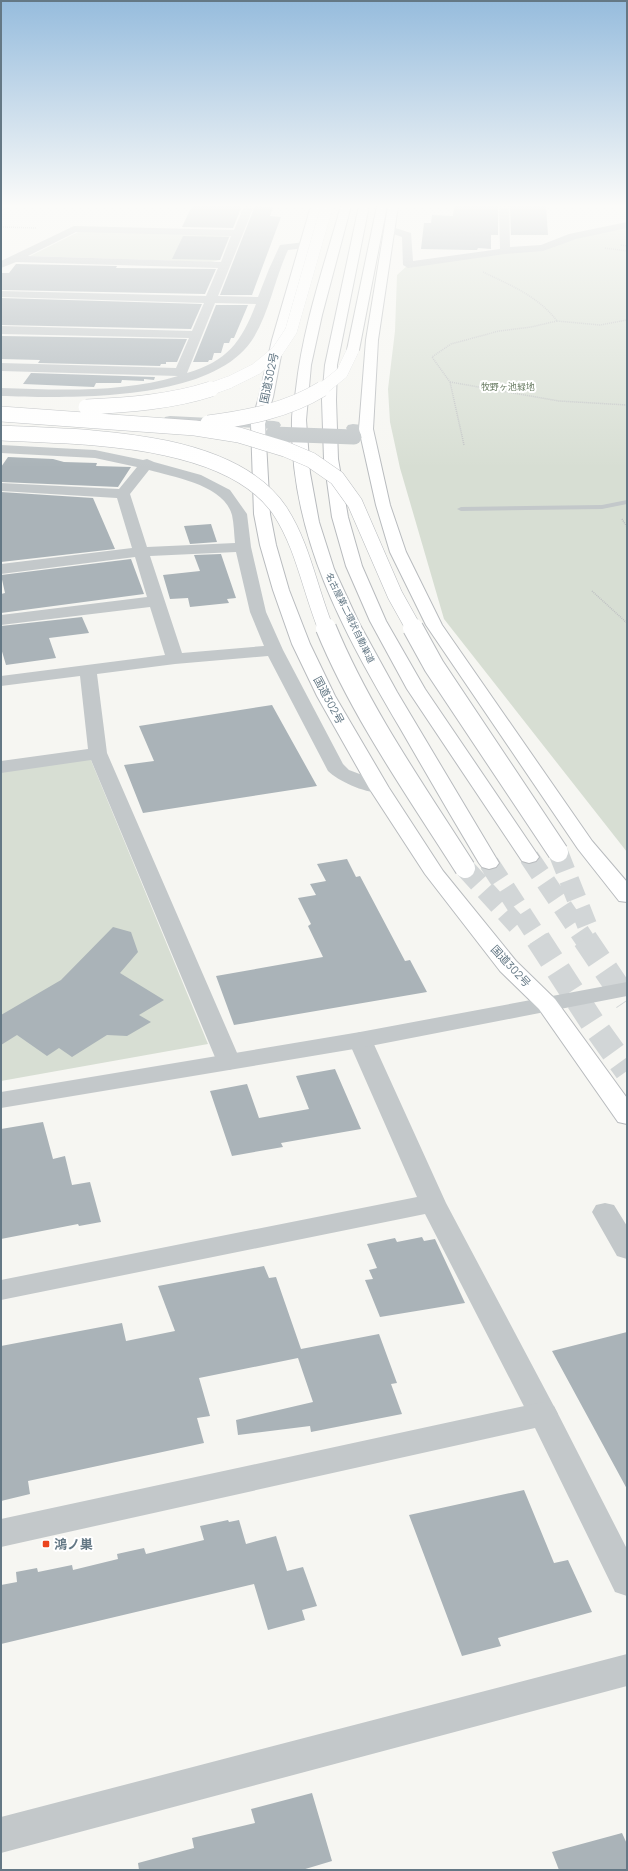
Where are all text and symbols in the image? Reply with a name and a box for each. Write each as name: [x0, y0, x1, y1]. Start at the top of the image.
street label: 国道302号: [256, 351, 281, 405]
park label: 牧野ヶ池緑地: [481, 380, 535, 393]
street label: 名古屋第二環状自動車道: [323, 570, 378, 665]
street label: 国道302号: [311, 673, 348, 726]
street label: 国道302号: [488, 942, 535, 990]
place label: 鴻ノ巣: [54, 1535, 93, 1553]
marker: 鴻ノ巣: [41, 1539, 51, 1549]

